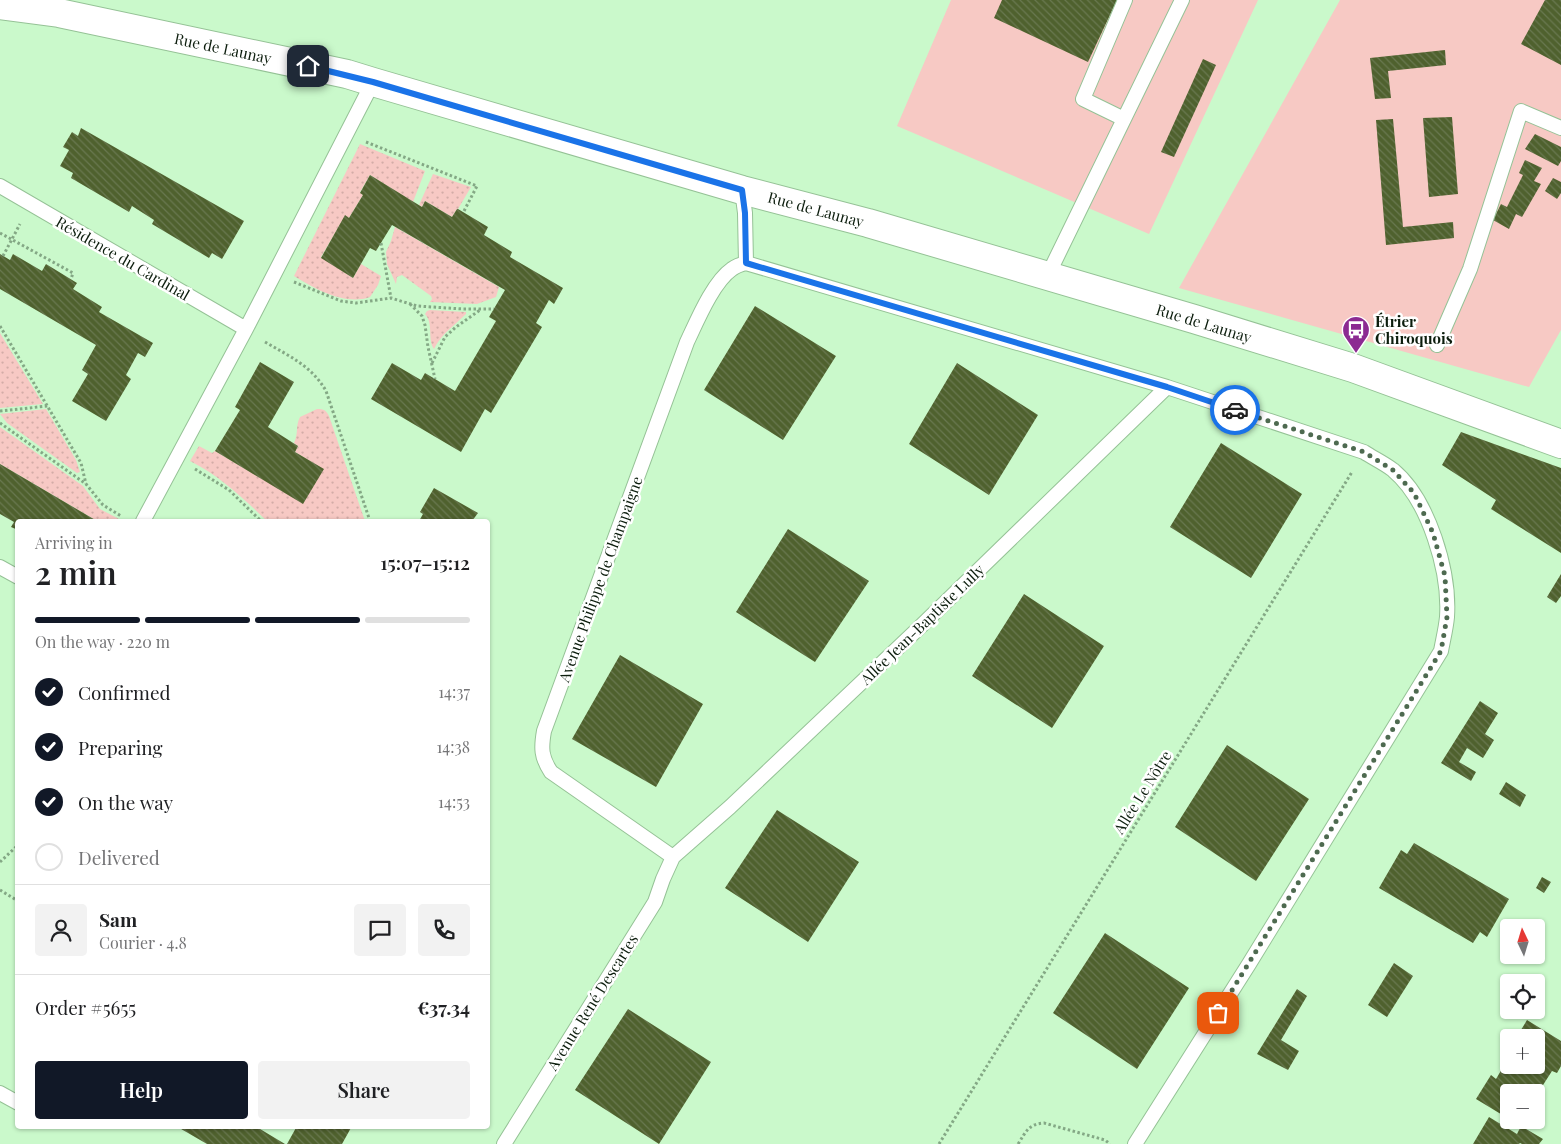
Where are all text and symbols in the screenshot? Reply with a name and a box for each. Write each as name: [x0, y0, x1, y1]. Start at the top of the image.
street label: Rue de Launay: [173, 28, 274, 68]
pin: [287, 45, 329, 87]
icon: home: [294, 52, 322, 80]
street label: Rue de Launay: [766, 187, 867, 232]
street label: Résidence du Cardinal: [52, 211, 194, 305]
street label: Rue de Launay: [1154, 299, 1255, 347]
place label: Étrier Chiroquois: [1375, 311, 1453, 348]
bus stop icon: Étrier Chiroquois: [1341, 315, 1371, 354]
courier: [1210, 385, 1260, 435]
icon: car: [1221, 396, 1249, 424]
street label: Avenue Philippe de Champaigne: [553, 473, 647, 686]
text: Arriving in: [35, 532, 113, 553]
text: 15:07–15:12: [380, 549, 470, 575]
text: 2 min: [35, 550, 117, 593]
street label: Allée Jean-Baptiste Lully: [855, 559, 989, 689]
text: On the way · 220 m: [35, 631, 170, 652]
icon: check: [35, 678, 63, 706]
text: Confirmed: [78, 679, 171, 705]
text: 14:37: [438, 681, 470, 702]
icon: check: [35, 733, 63, 761]
text: Preparing: [78, 734, 163, 760]
text: 14:38: [436, 736, 470, 757]
street label: Allée Le Nôtre: [1108, 747, 1176, 838]
icon: check: [35, 788, 63, 816]
text: On the way: [78, 789, 173, 815]
text: 14:53: [438, 791, 470, 812]
text: Delivered: [78, 844, 160, 870]
button: person: [35, 904, 87, 956]
button: chat: [354, 904, 406, 956]
button: phone: [418, 904, 470, 956]
text: Sam: [99, 906, 137, 932]
north arrow: [1500, 919, 1545, 964]
map controls: [1500, 919, 1545, 1129]
street label: Avenue René Descartes: [541, 930, 642, 1075]
text: Courier · 4.8: [99, 932, 187, 953]
button: locate: [1500, 974, 1545, 1019]
pin: [1197, 992, 1239, 1034]
text: Order #5655: [35, 994, 136, 1020]
text: €37.34: [417, 994, 470, 1020]
icon: bag: [1204, 999, 1232, 1027]
button: +: [1500, 1029, 1545, 1074]
button: Help: [35, 1061, 248, 1119]
button: Share: [258, 1061, 470, 1119]
button: −: [1500, 1084, 1545, 1129]

